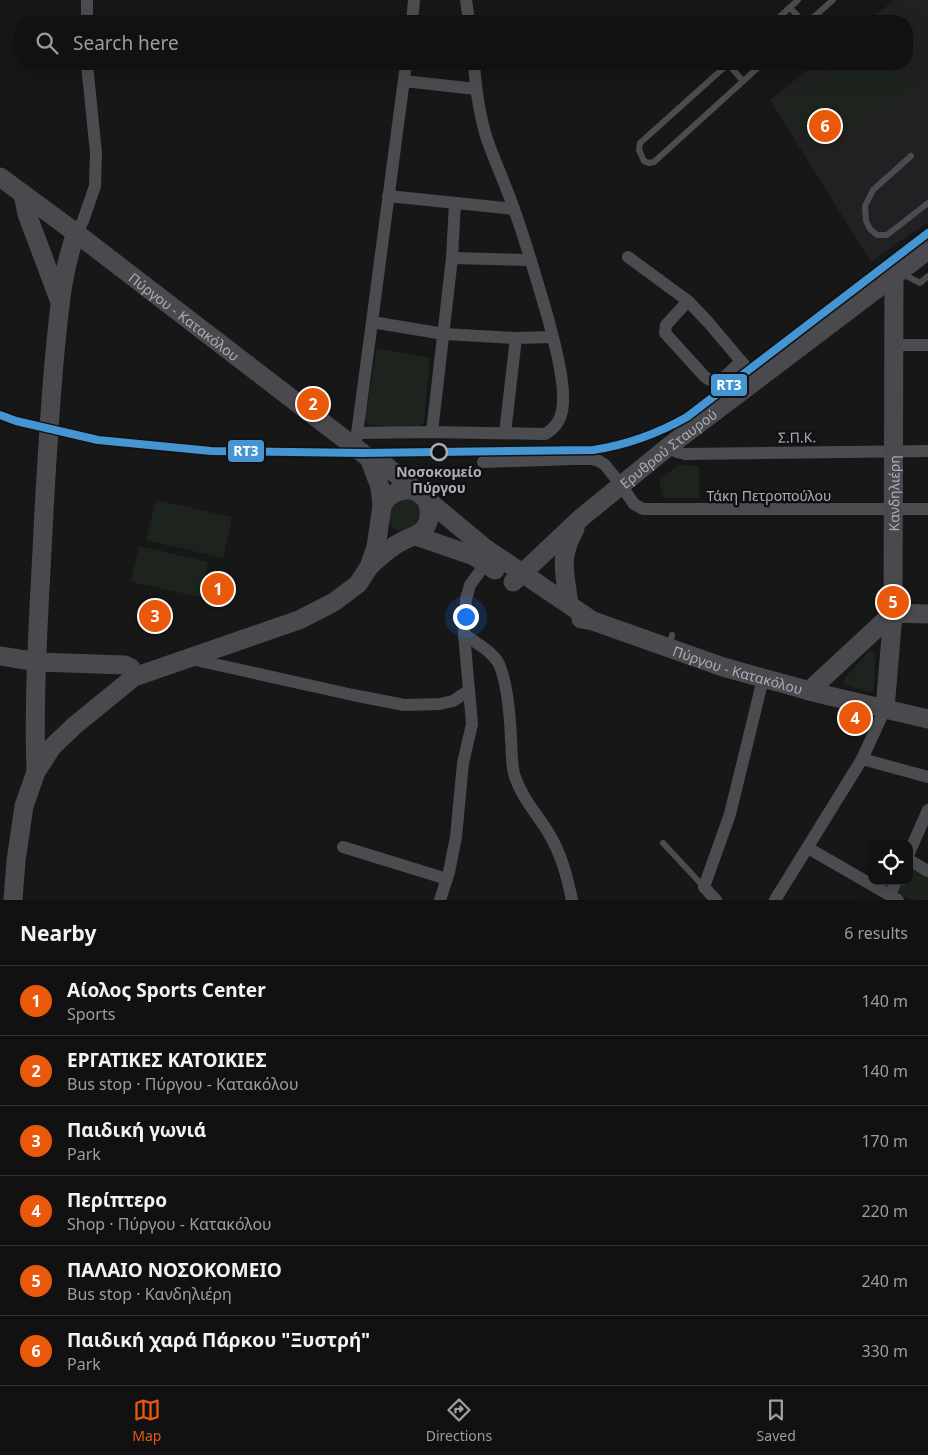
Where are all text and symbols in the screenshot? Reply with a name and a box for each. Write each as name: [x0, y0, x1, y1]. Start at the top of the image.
search box: [15, 15, 913, 70]
icon: search: [33, 29, 61, 57]
text: Search here: [73, 30, 179, 56]
pin: 6: [809, 107, 841, 145]
street label: Πύργου - Κατακόλου: [125, 268, 244, 365]
line badge: RT3: [710, 373, 748, 397]
text: RT3: [716, 375, 742, 394]
pin: 2: [297, 385, 329, 423]
street label: Ερυθρού Σταυρού: [615, 404, 720, 492]
street label: Σ.Π.Κ.: [778, 427, 816, 447]
line badge: RT3: [227, 439, 265, 463]
text: RT3: [233, 441, 259, 460]
marker: Νοσοκομείο Πύργου: [430, 443, 448, 461]
street label: Κανδηλιέρη: [884, 455, 903, 532]
place label: Νοσοκομείο Πύργου: [396, 462, 482, 497]
street label: Τάκη Πετροπούλου: [707, 486, 831, 505]
pin: 1: [202, 570, 234, 608]
pin: 5: [877, 583, 909, 621]
pin: 3: [139, 597, 171, 635]
your location: [453, 604, 479, 630]
street label: Πύργου - Κατακόλου: [670, 641, 805, 698]
pin: 4: [839, 699, 871, 737]
map controls: [868, 840, 913, 885]
button: locate: [868, 840, 913, 885]
text: Nearby: [20, 919, 96, 947]
text: 6 results: [844, 922, 908, 944]
text: Αίολος Sports Center: [67, 977, 266, 1003]
text: 1: [31, 990, 41, 1012]
text: 140 m: [861, 990, 908, 1012]
text: Sports: [67, 1003, 115, 1025]
text: ΕΡΓΑΤΙΚΕΣ ΚΑΤΟΙΚΙΕΣ: [67, 1047, 266, 1073]
text: 2: [31, 1060, 41, 1082]
text: 140 m: [861, 1060, 908, 1082]
text: Bus stop · Πύργου - Κατακόλου: [67, 1073, 299, 1095]
text: Παιδική γωνιά: [67, 1117, 206, 1143]
text: 3: [31, 1130, 41, 1152]
text: 170 m: [861, 1130, 908, 1152]
text: Park: [67, 1143, 101, 1165]
text: Περίπτερο: [67, 1187, 167, 1213]
text: 4: [31, 1200, 41, 1222]
text: 220 m: [861, 1200, 908, 1222]
text: Shop · Πύργου - Κατακόλου: [67, 1213, 272, 1235]
text: ΠΑΛΑΙΟ ΝΟΣΟΚΟΜΕΙΟ: [67, 1257, 282, 1283]
text: 5: [31, 1270, 41, 1292]
text: 240 m: [861, 1270, 908, 1292]
text: Bus stop · Κανδηλιέρη: [67, 1283, 232, 1305]
text: Παιδική χαρά Πάρκου "Ξυστρή": [67, 1327, 370, 1353]
text: 6: [31, 1340, 41, 1362]
text: 330 m: [861, 1340, 908, 1362]
text: Park: [67, 1353, 101, 1375]
tab: Map: [132, 1396, 161, 1445]
tab: Directions: [426, 1396, 492, 1445]
tab: Saved: [757, 1396, 796, 1445]

